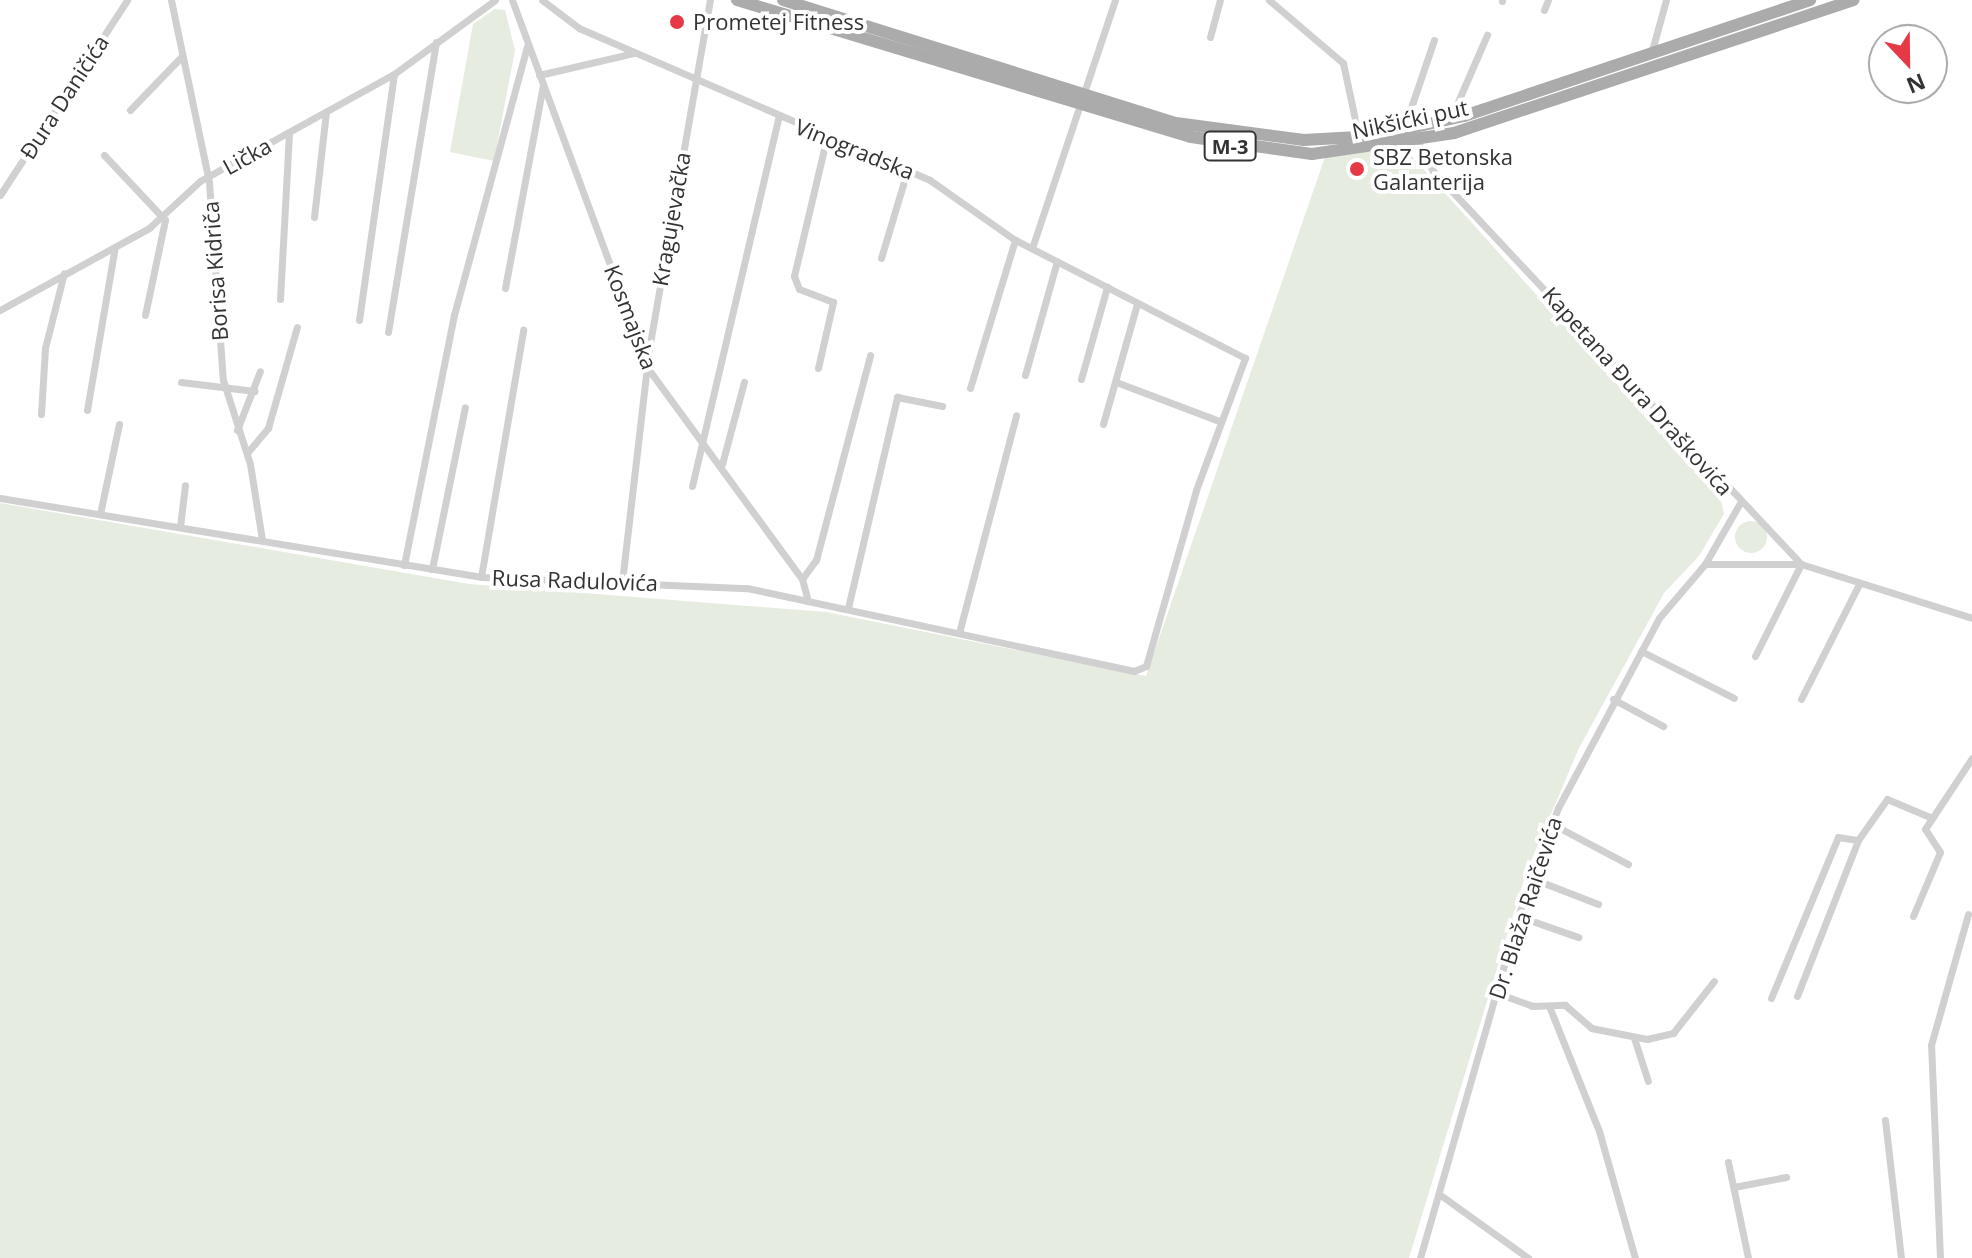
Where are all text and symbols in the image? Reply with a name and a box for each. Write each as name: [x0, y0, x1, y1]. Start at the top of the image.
place label: Prometej Fitness: [693, 9, 864, 35]
marker: Prometej Fitness: [668, 13, 686, 31]
north arrow: [1868, 24, 1948, 104]
street label: Đura Daničića: [14, 30, 114, 164]
text: N: [1902, 67, 1930, 102]
street label: Nikšićki put: [1350, 94, 1470, 144]
street label: Vinogradska: [792, 113, 918, 185]
road number: M-3: [1202, 130, 1258, 162]
street label: Lička: [218, 132, 276, 180]
place label: SBZ Betonska Galanterija: [1373, 143, 1513, 194]
street label: Kragujevačka: [646, 150, 696, 288]
marker: SBZ Betonska Galanterija: [1348, 160, 1366, 178]
street label: Borisa Kidriča: [197, 200, 233, 342]
street label: Kosmajska: [599, 261, 663, 373]
street label: Kapetana Đura Draškovića: [1537, 281, 1739, 501]
street label: Rusa Radulovića: [491, 564, 659, 596]
street label: Dr. Blaža Raičevića: [1483, 813, 1567, 1003]

